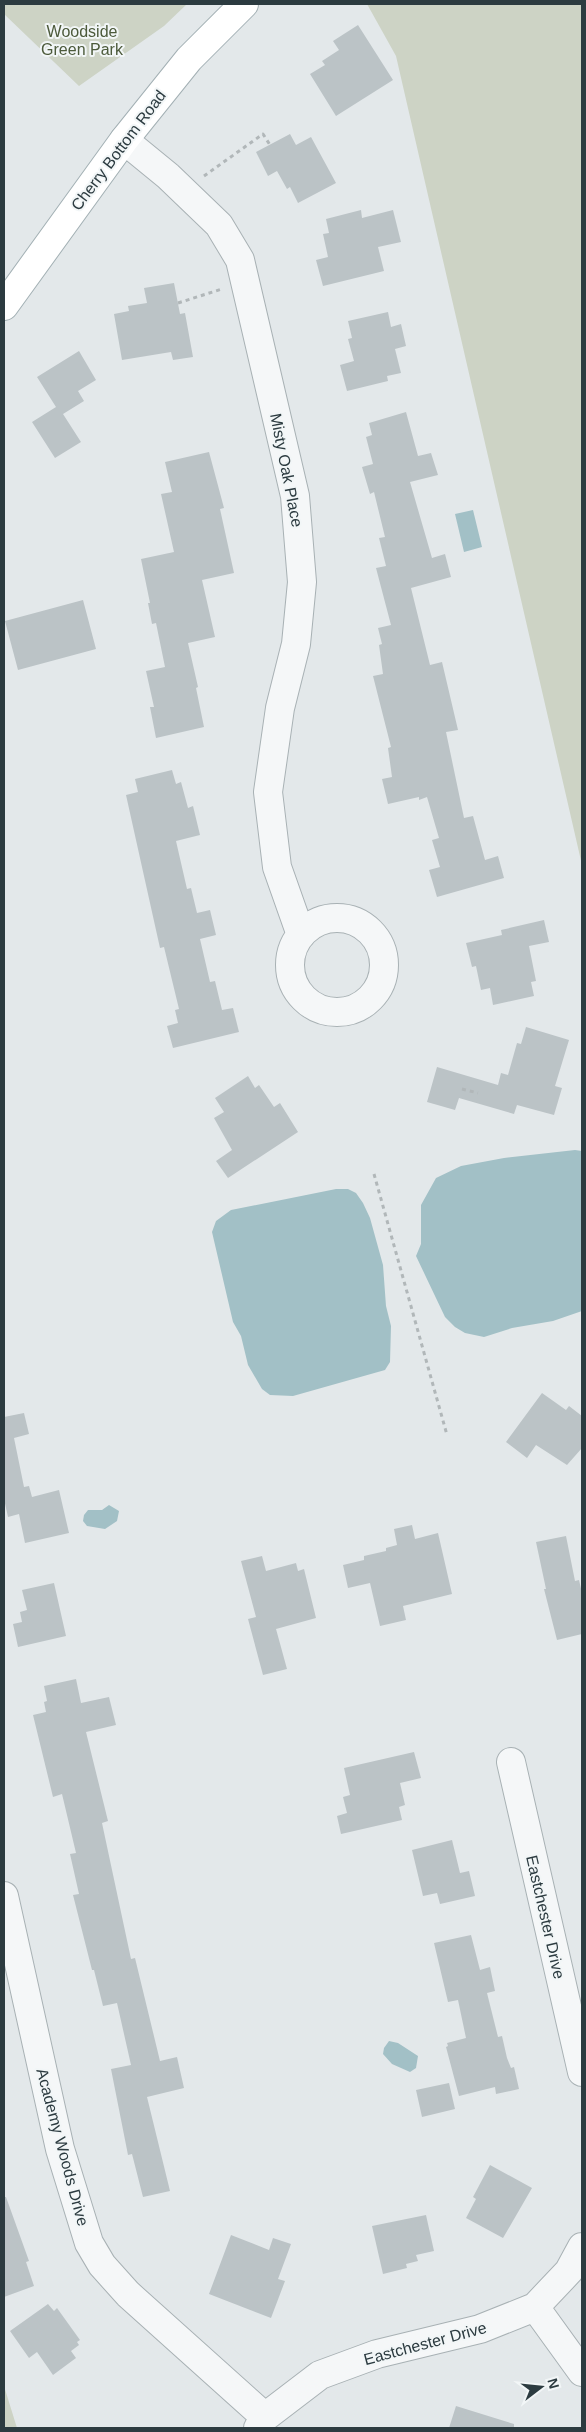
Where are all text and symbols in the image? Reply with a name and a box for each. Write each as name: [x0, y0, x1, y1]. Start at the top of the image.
park label: Woodside Green Park: [41, 23, 124, 58]
street label: Cherry Bottom Road: [68, 87, 169, 214]
street label: Misty Oak Place: [267, 412, 306, 529]
street label: Eastchester Drive: [523, 1854, 568, 1981]
street label: Academy Woods Drive: [33, 2066, 92, 2228]
street label: Eastchester Drive: [362, 2319, 488, 2368]
north arrow: [516, 2362, 566, 2412]
text: N: [544, 2376, 563, 2390]

